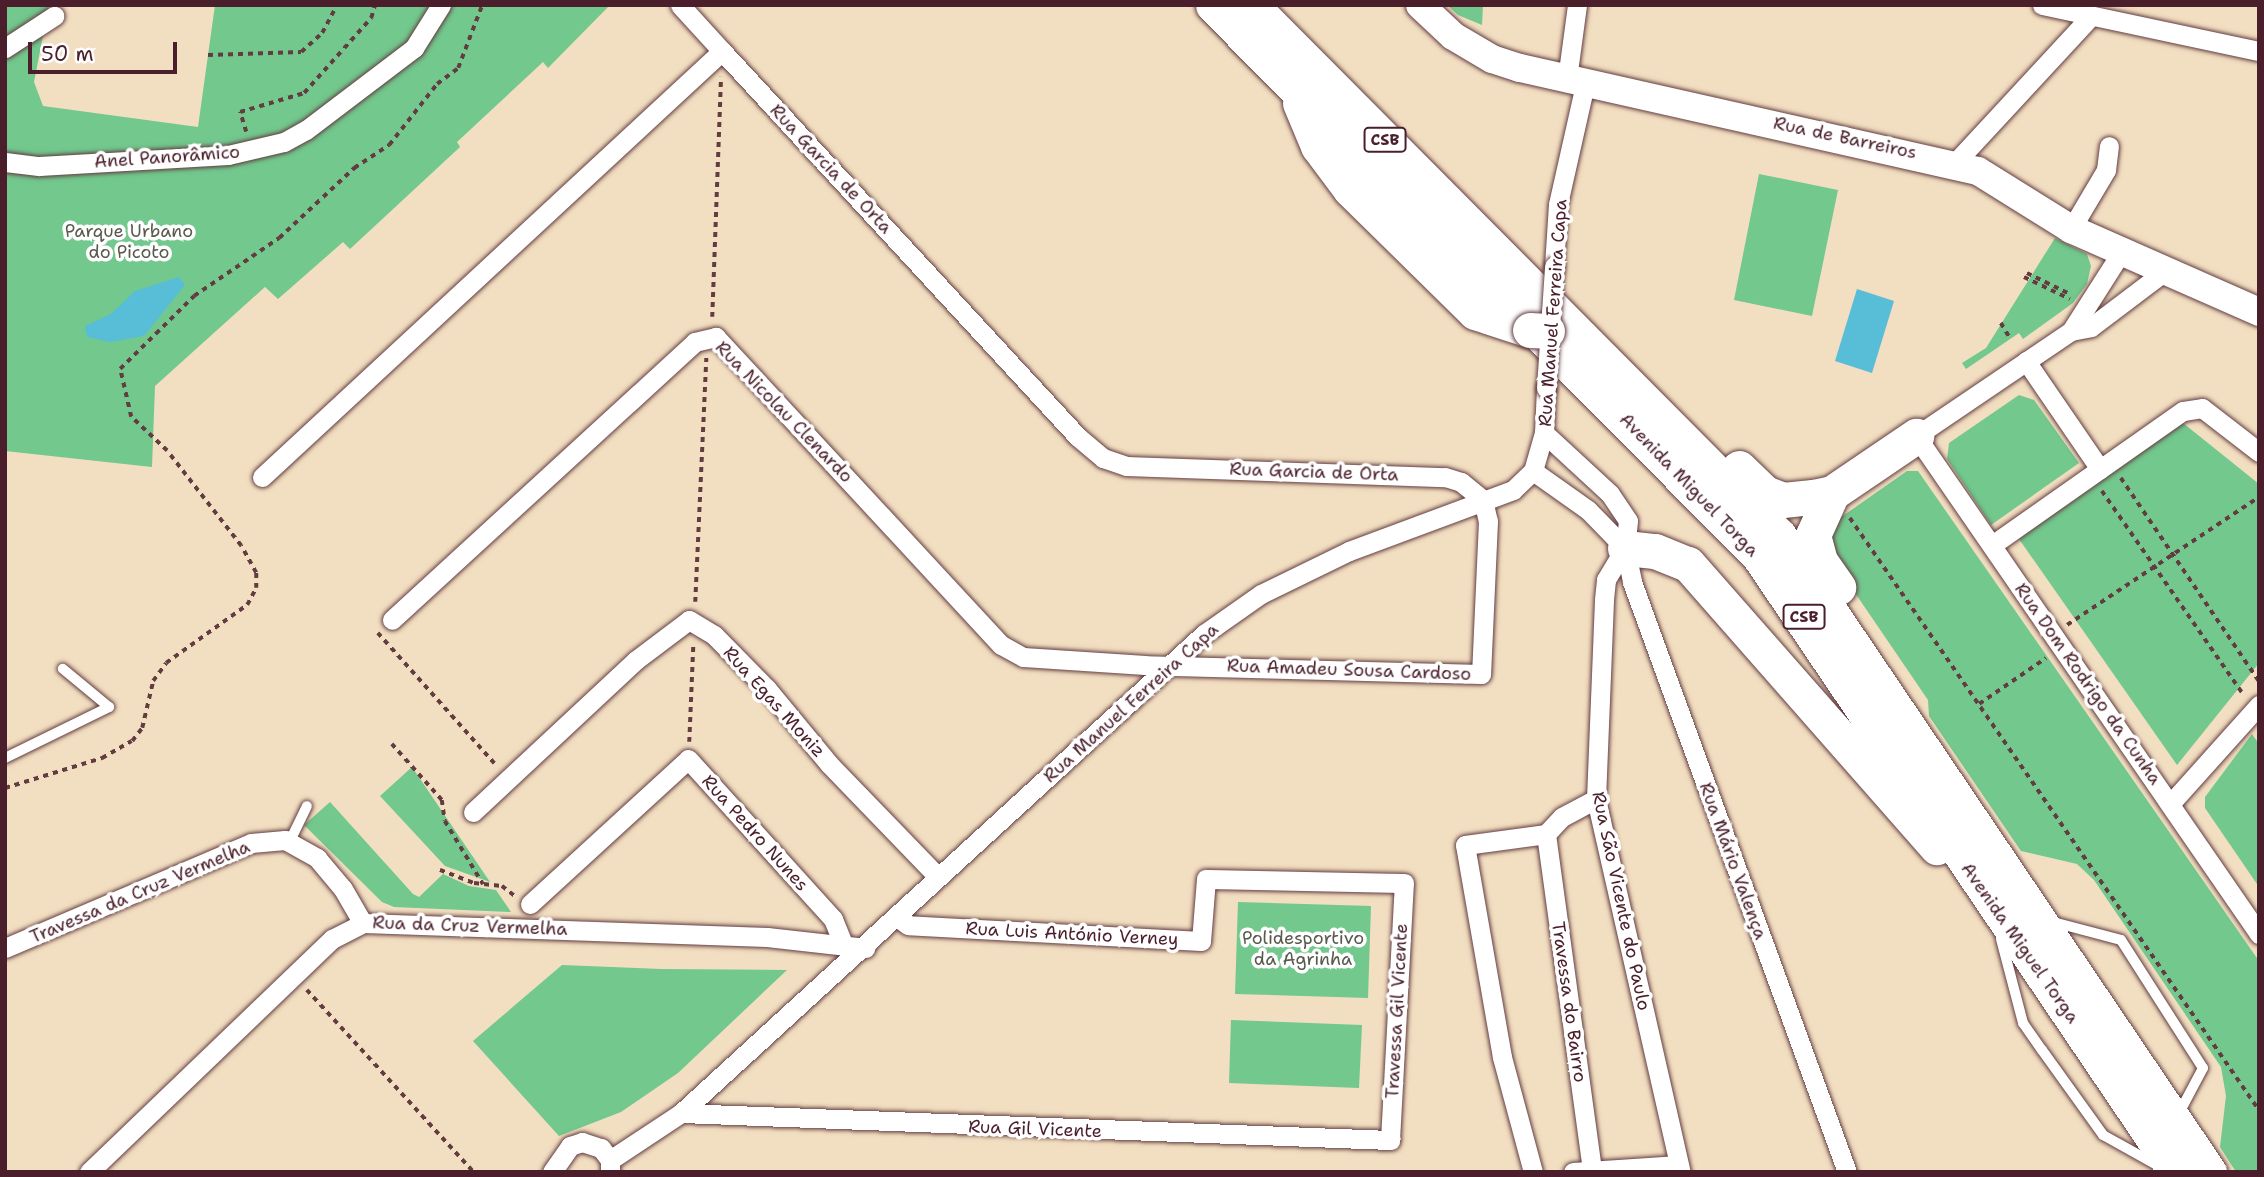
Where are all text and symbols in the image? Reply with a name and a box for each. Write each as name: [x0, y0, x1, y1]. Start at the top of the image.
scale bar: [32, 28, 180, 72]
text: 50 m: [41, 40, 94, 68]
street label: Rua Garcia de Orta: [765, 100, 897, 238]
street label: Rua de Barreiros: [1771, 112, 1919, 164]
road number: CSB: [1362, 128, 1408, 152]
street label: Anel Panorâmico: [93, 141, 241, 173]
street label: Rua Manuel Ferreira Capa: [1534, 199, 1572, 427]
park label: Parque Urbano do Picoto: [65, 221, 193, 264]
street label: Rua Nicolau Clenardo: [711, 337, 857, 487]
street label: Avenida Miguel Torga: [1615, 409, 1763, 561]
street label: Rua Garcia de Orta: [1229, 458, 1399, 486]
street label: Rua Dom Rodrigo da Cunha: [2010, 579, 2166, 789]
road number: CSB: [1781, 604, 1827, 630]
street label: Rua Manuel Ferreira Capa: [1039, 619, 1223, 787]
street label: Rua Egas Moniz: [719, 642, 829, 762]
street label: Rua Amadeu Sousa Cardoso: [1226, 655, 1472, 685]
street label: Rua Pedro Nunes: [697, 771, 813, 895]
street label: Rua Mário Valença: [1695, 780, 1771, 942]
street label: Rua São Vicente do Paulo: [1587, 790, 1655, 1012]
street label: Travessa da Cruz Vermelha: [27, 836, 253, 948]
street label: Avenida Miguel Torga: [1956, 859, 2084, 1027]
street label: Rua da Cruz Vermelha: [372, 912, 568, 940]
street label: Rua Luis António Verney: [965, 918, 1179, 950]
street label: Travessa do Bairro: [1547, 920, 1591, 1084]
street label: Travessa Gil Vicente: [1382, 923, 1412, 1099]
park label: Polidesportivo da Agrinha: [1242, 928, 1364, 970]
street label: Rua Gil Vicente: [968, 1116, 1102, 1142]

